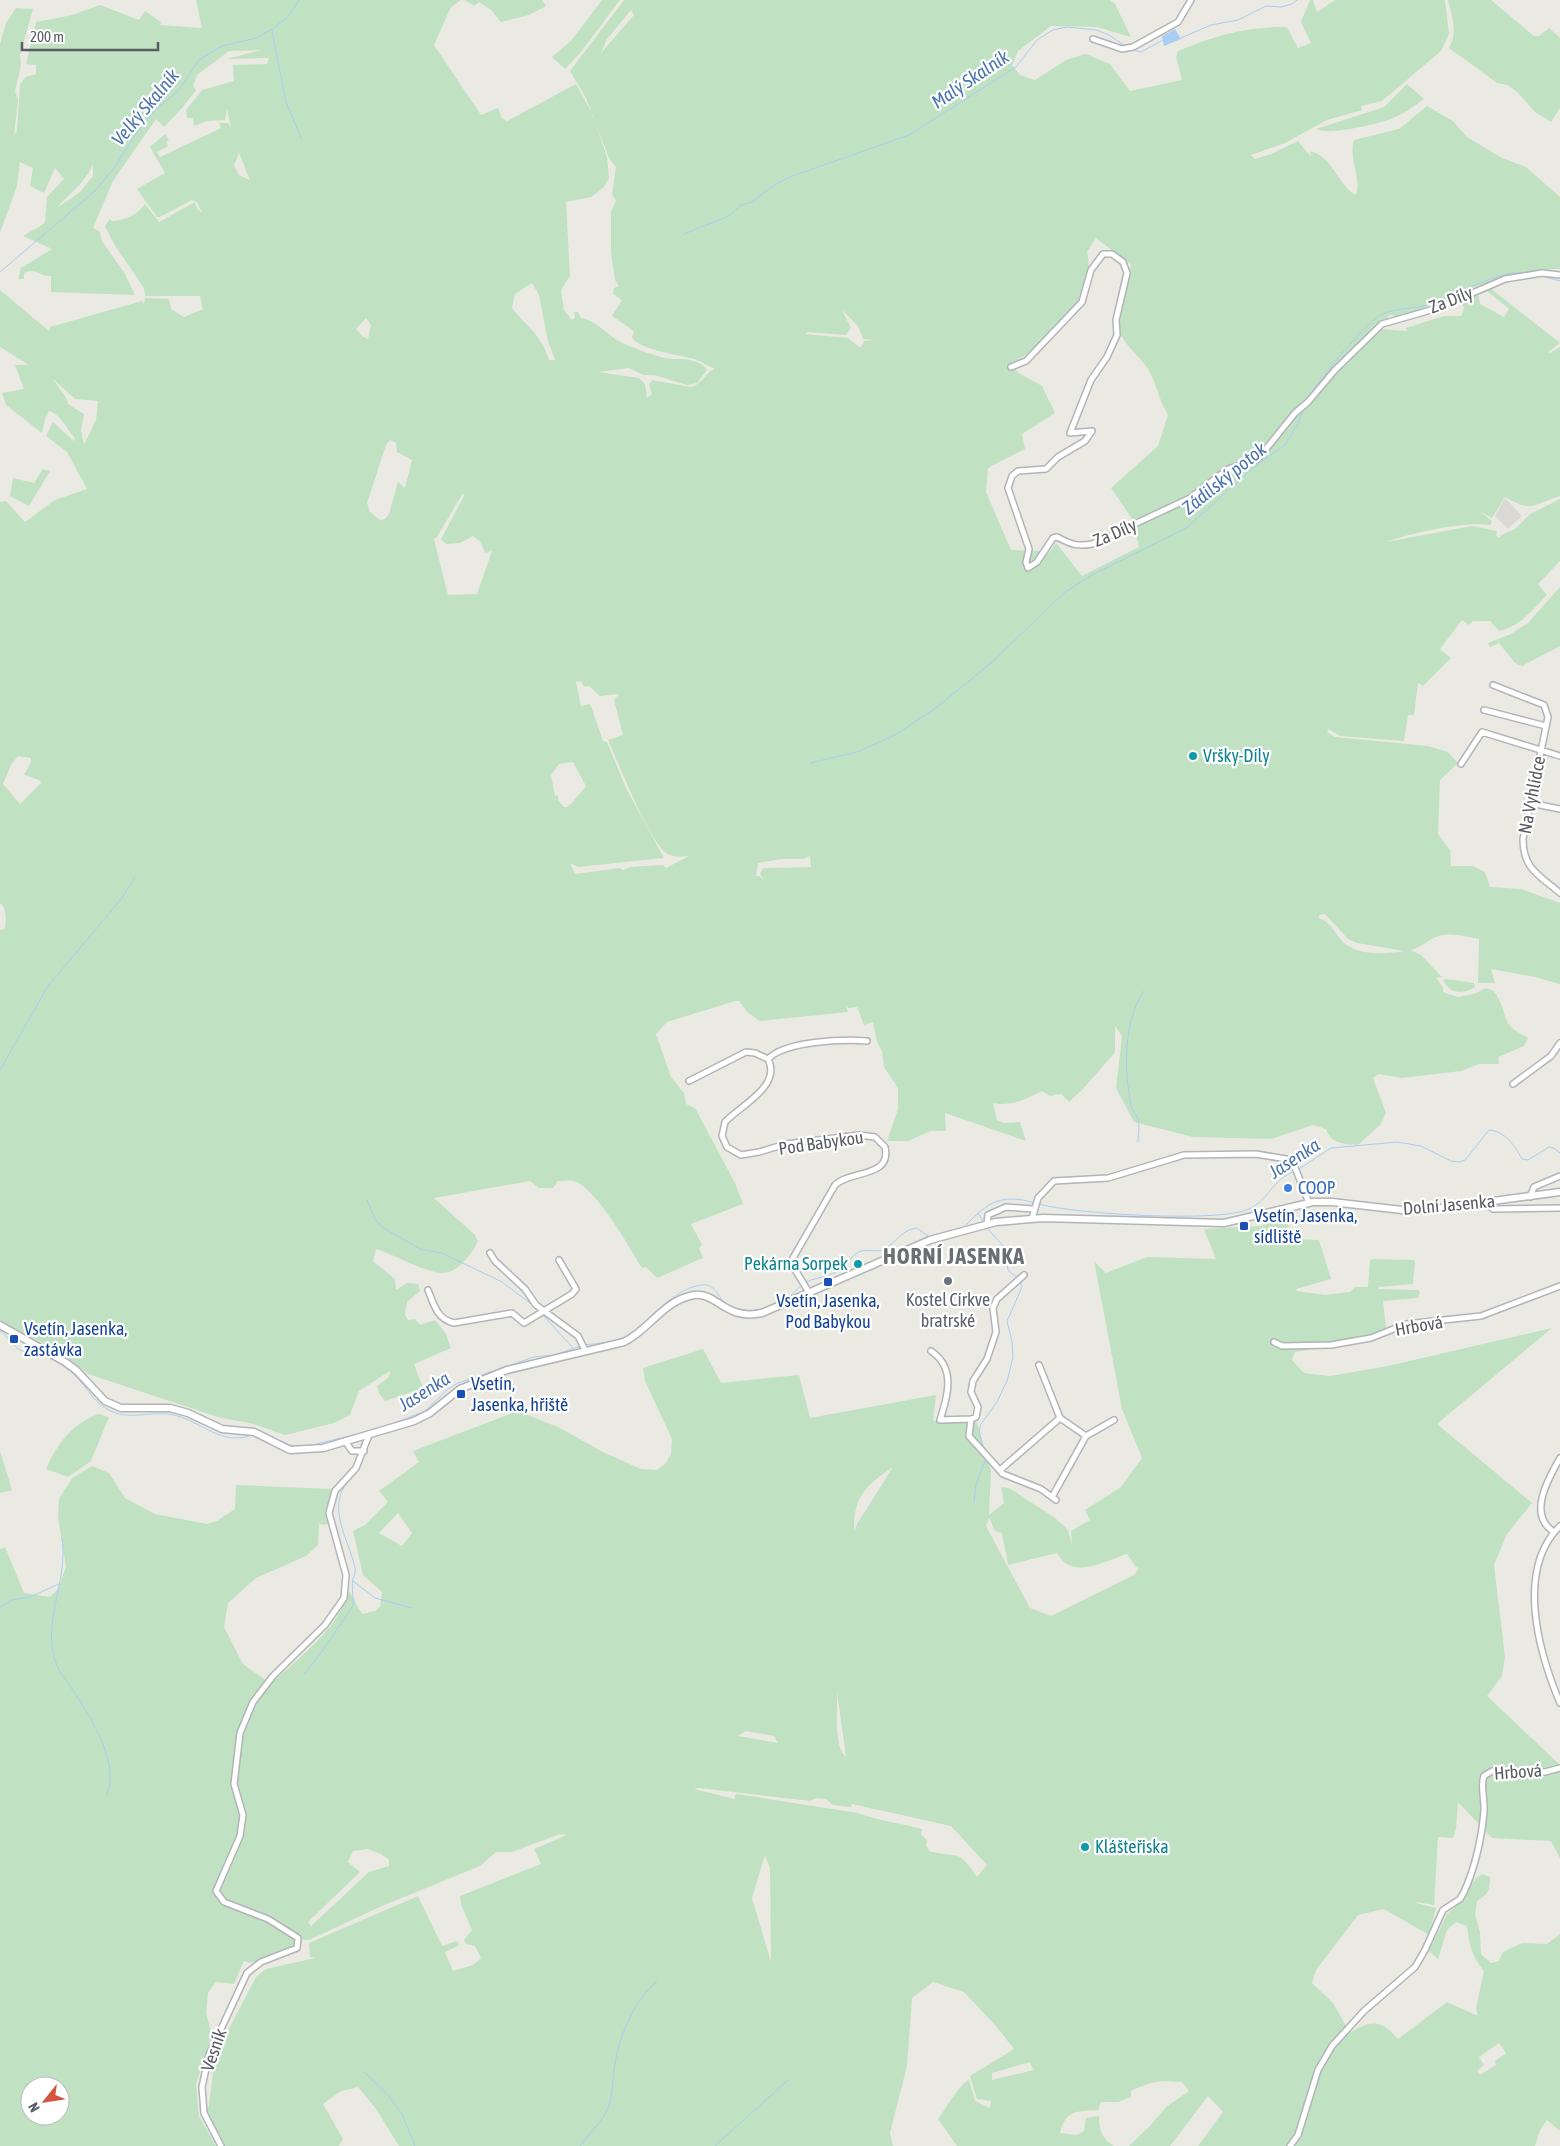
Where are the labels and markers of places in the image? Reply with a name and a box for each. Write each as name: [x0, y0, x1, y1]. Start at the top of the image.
place label: Vršky-Díly: [1203, 745, 1270, 766]
marker: Vršky-Díly: [1187, 750, 1199, 762]
place label: COOP: [1298, 1177, 1336, 1198]
marker: COOP: [1282, 1182, 1294, 1194]
place label: Vsetín, Jasenka, sídliště: [1254, 1205, 1358, 1247]
marker: Vsetín, Jasenka, sídliště: [1238, 1220, 1250, 1232]
place label: Pekárna Sorpek: [744, 1253, 848, 1274]
marker: Pekárna Sorpek: [852, 1258, 864, 1270]
marker: Kostel Církve bratrské: [942, 1275, 954, 1287]
marker: Vsetín, Jasenka, Pod Babykou: [822, 1276, 834, 1288]
place label: Kostel Církve bratrské: [906, 1289, 990, 1331]
place label: Vsetín, Jasenka, Pod Babykou: [776, 1290, 880, 1332]
place label: Vsetín, Jasenka, zastávka: [24, 1318, 128, 1360]
marker: Vsetín, Jasenka, zastávka: [8, 1333, 20, 1345]
place label: Vsetín, Jasenka, hřiště: [471, 1373, 568, 1415]
marker: Vsetín, Jasenka, hřiště: [455, 1388, 467, 1400]
place label: Klášteřiska: [1095, 1836, 1169, 1857]
marker: Klášteřiska: [1079, 1841, 1091, 1853]

